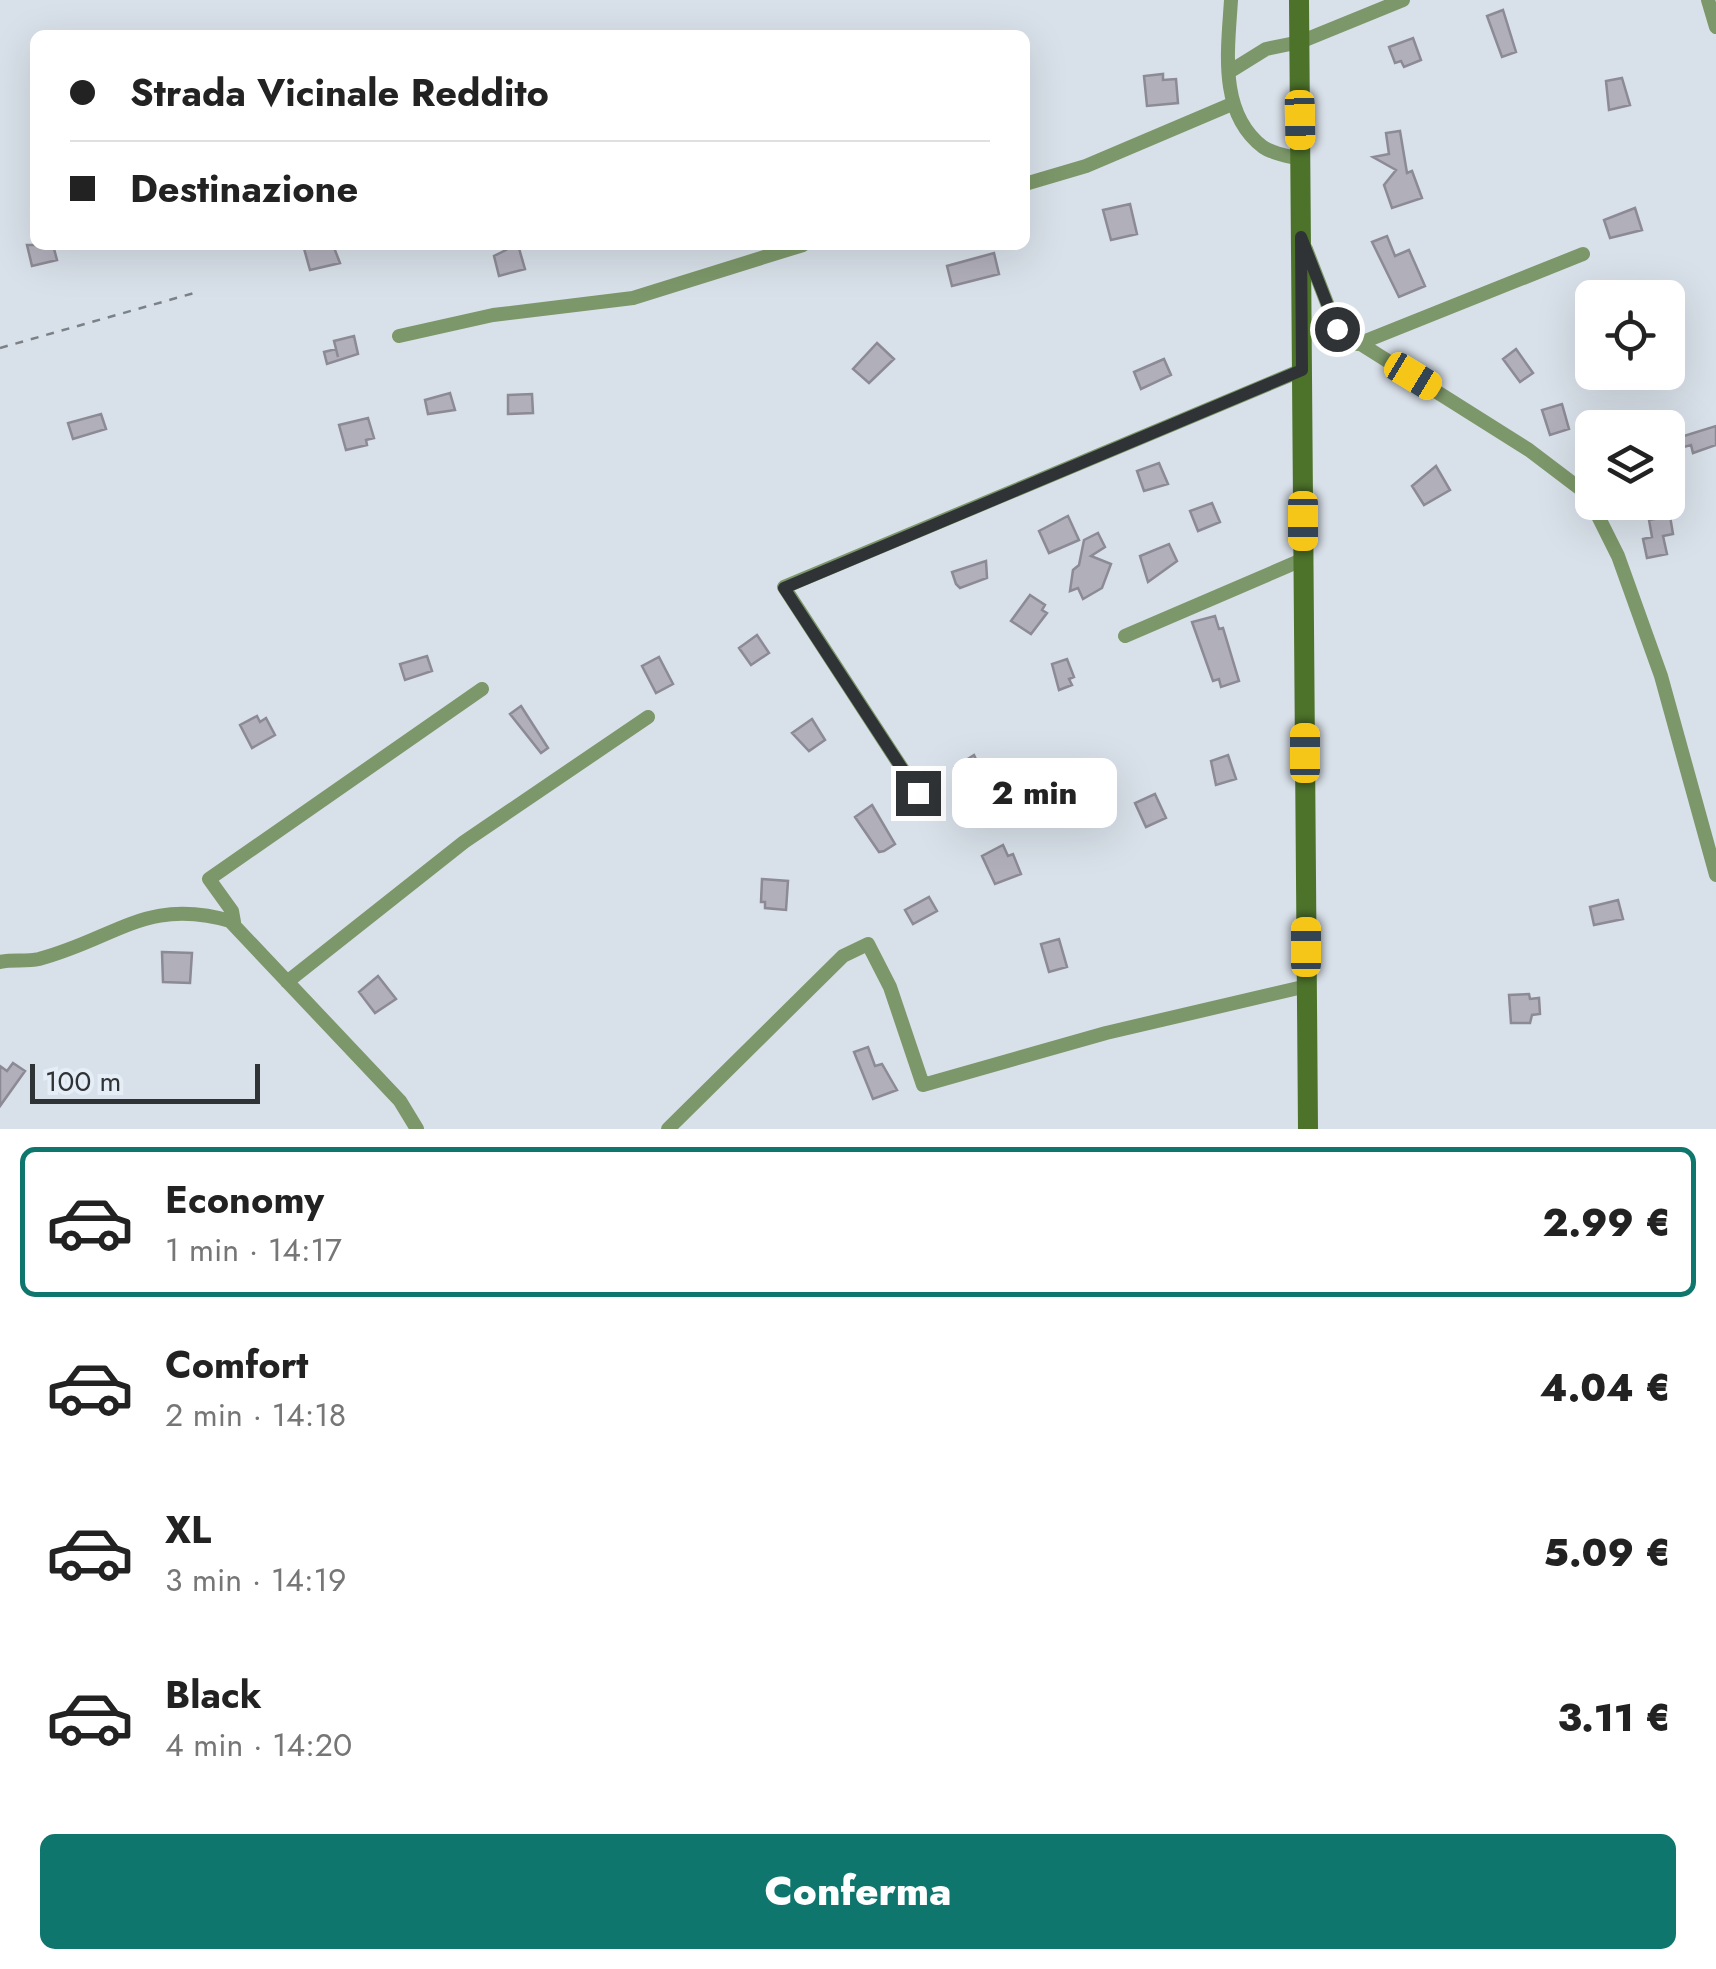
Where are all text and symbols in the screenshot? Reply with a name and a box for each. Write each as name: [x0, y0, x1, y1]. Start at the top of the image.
text: Strada Vicinale Reddito: [130, 65, 549, 120]
car: [1284, 90, 1316, 150]
text: Destinazione: [130, 161, 358, 216]
map controls: [1575, 280, 1685, 520]
button: locate: [1575, 280, 1685, 390]
route start: [1315, 307, 1360, 352]
car: [1380, 348, 1446, 404]
button: layers: [1575, 410, 1685, 520]
car: [1288, 491, 1318, 551]
car: [1290, 723, 1320, 783]
callout: 2 min: [953, 758, 1118, 828]
text: 2 min: [992, 770, 1077, 816]
route end: [896, 771, 941, 816]
car: [1291, 917, 1321, 977]
scale bar: [30, 1059, 260, 1104]
text: 100 m: [45, 1061, 121, 1102]
text: Economy: [165, 1172, 324, 1227]
icon: car: [45, 1177, 135, 1267]
text: 2.99 €: [1542, 1195, 1671, 1250]
text: 1 min · 14:17: [165, 1227, 342, 1273]
text: Comfort: [165, 1337, 308, 1392]
icon: car: [45, 1342, 135, 1432]
text: 4.04 €: [1540, 1360, 1671, 1415]
text: 2 min · 14:18: [165, 1392, 346, 1438]
text: XL: [165, 1502, 211, 1557]
icon: car: [45, 1507, 135, 1597]
text: 5.09 €: [1544, 1525, 1671, 1580]
text: 3 min · 14:19: [165, 1557, 346, 1603]
text: Black: [165, 1667, 262, 1722]
icon: car: [45, 1672, 135, 1762]
text: 3.11 €: [1557, 1690, 1671, 1745]
text: 4 min · 14:20: [165, 1722, 352, 1768]
button: Conferma: [40, 1834, 1676, 1949]

